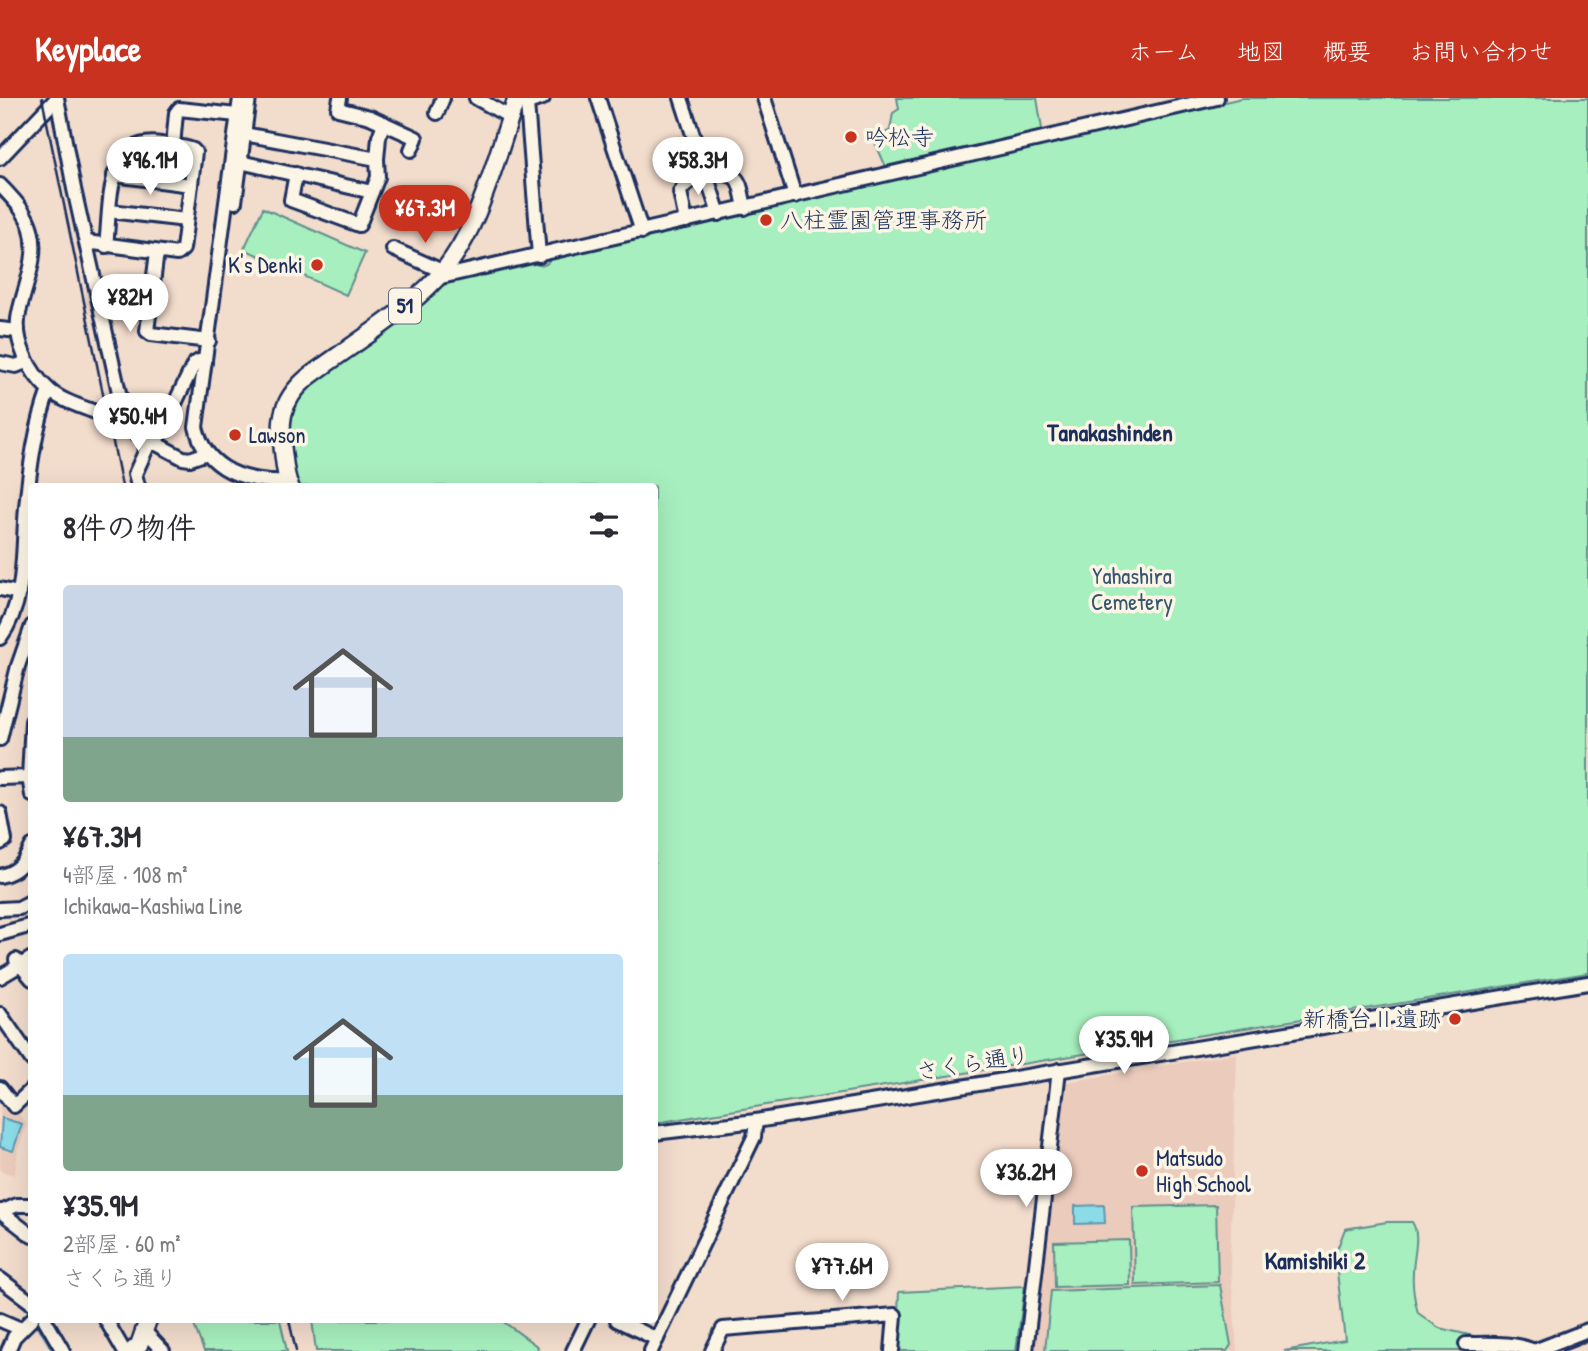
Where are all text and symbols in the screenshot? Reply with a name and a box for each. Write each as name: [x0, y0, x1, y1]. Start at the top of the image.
text: Keyplace: [35, 27, 141, 71]
text: ホーム: [1128, 35, 1199, 67]
text: 地図: [1237, 35, 1285, 67]
text: 概要: [1323, 35, 1371, 67]
text: お問い合わせ: [1409, 35, 1553, 67]
place label: 吟松寺: [865, 121, 934, 152]
marker: 吟松寺: [843, 129, 859, 145]
pin: ¥96.1M: [93, 138, 207, 197]
pin: ¥58.3M: [641, 138, 755, 197]
text: ¥96.1M: [122, 144, 178, 175]
text: ¥58.3M: [668, 144, 728, 175]
pin: ¥67.3M: [368, 186, 482, 245]
text: ¥67.3M: [395, 192, 455, 223]
place label: 八柱霊園管理事務所: [780, 204, 987, 235]
marker: 八柱霊園管理事務所: [758, 212, 774, 228]
place label: K's Denki: [228, 249, 303, 280]
marker: K's Denki: [309, 257, 325, 273]
pin: ¥82M: [89, 274, 171, 334]
text: ¥82M: [107, 281, 153, 312]
road number: 51: [389, 288, 421, 324]
pin: ¥50.4M: [81, 394, 195, 453]
text: ¥50.4M: [109, 400, 167, 431]
district label: Tanakashinden: [1046, 416, 1173, 448]
place label: Lawson: [249, 419, 306, 450]
marker: Lawson: [227, 427, 243, 443]
icon: filters: [585, 506, 623, 544]
text: 8件の物件: [63, 507, 196, 547]
park label: Yahashira Cemetery: [1091, 560, 1173, 617]
icon: home: [280, 630, 406, 756]
text: ¥67.3M: [63, 816, 141, 856]
text: 4部屋 · 108 m²: [63, 859, 188, 890]
text: Ichikawa-Kashiwa Line: [63, 890, 243, 921]
icon: home: [280, 1000, 406, 1126]
place label: 新橋台Ⅱ遺跡: [1303, 1003, 1441, 1034]
marker: 新橋台Ⅱ遺跡: [1447, 1011, 1463, 1027]
pin: ¥35.9M: [1067, 1016, 1181, 1076]
text: ¥35.9M: [1095, 1023, 1153, 1054]
street label: さくら通り: [914, 1038, 1032, 1087]
place label: Matsudo High School: [1156, 1142, 1252, 1199]
pin: ¥36.2M: [969, 1150, 1083, 1209]
text: ¥36.2M: [996, 1156, 1056, 1187]
marker: Matsudo High School: [1134, 1163, 1150, 1179]
text: ¥35.9M: [63, 1185, 138, 1225]
text: 2部屋 · 60 m²: [63, 1228, 181, 1259]
pin: ¥77.6M: [785, 1244, 899, 1303]
district label: Kamishiki 2: [1265, 1244, 1366, 1276]
text: ¥77.6M: [811, 1250, 873, 1281]
text: さくら通り: [63, 1262, 178, 1293]

